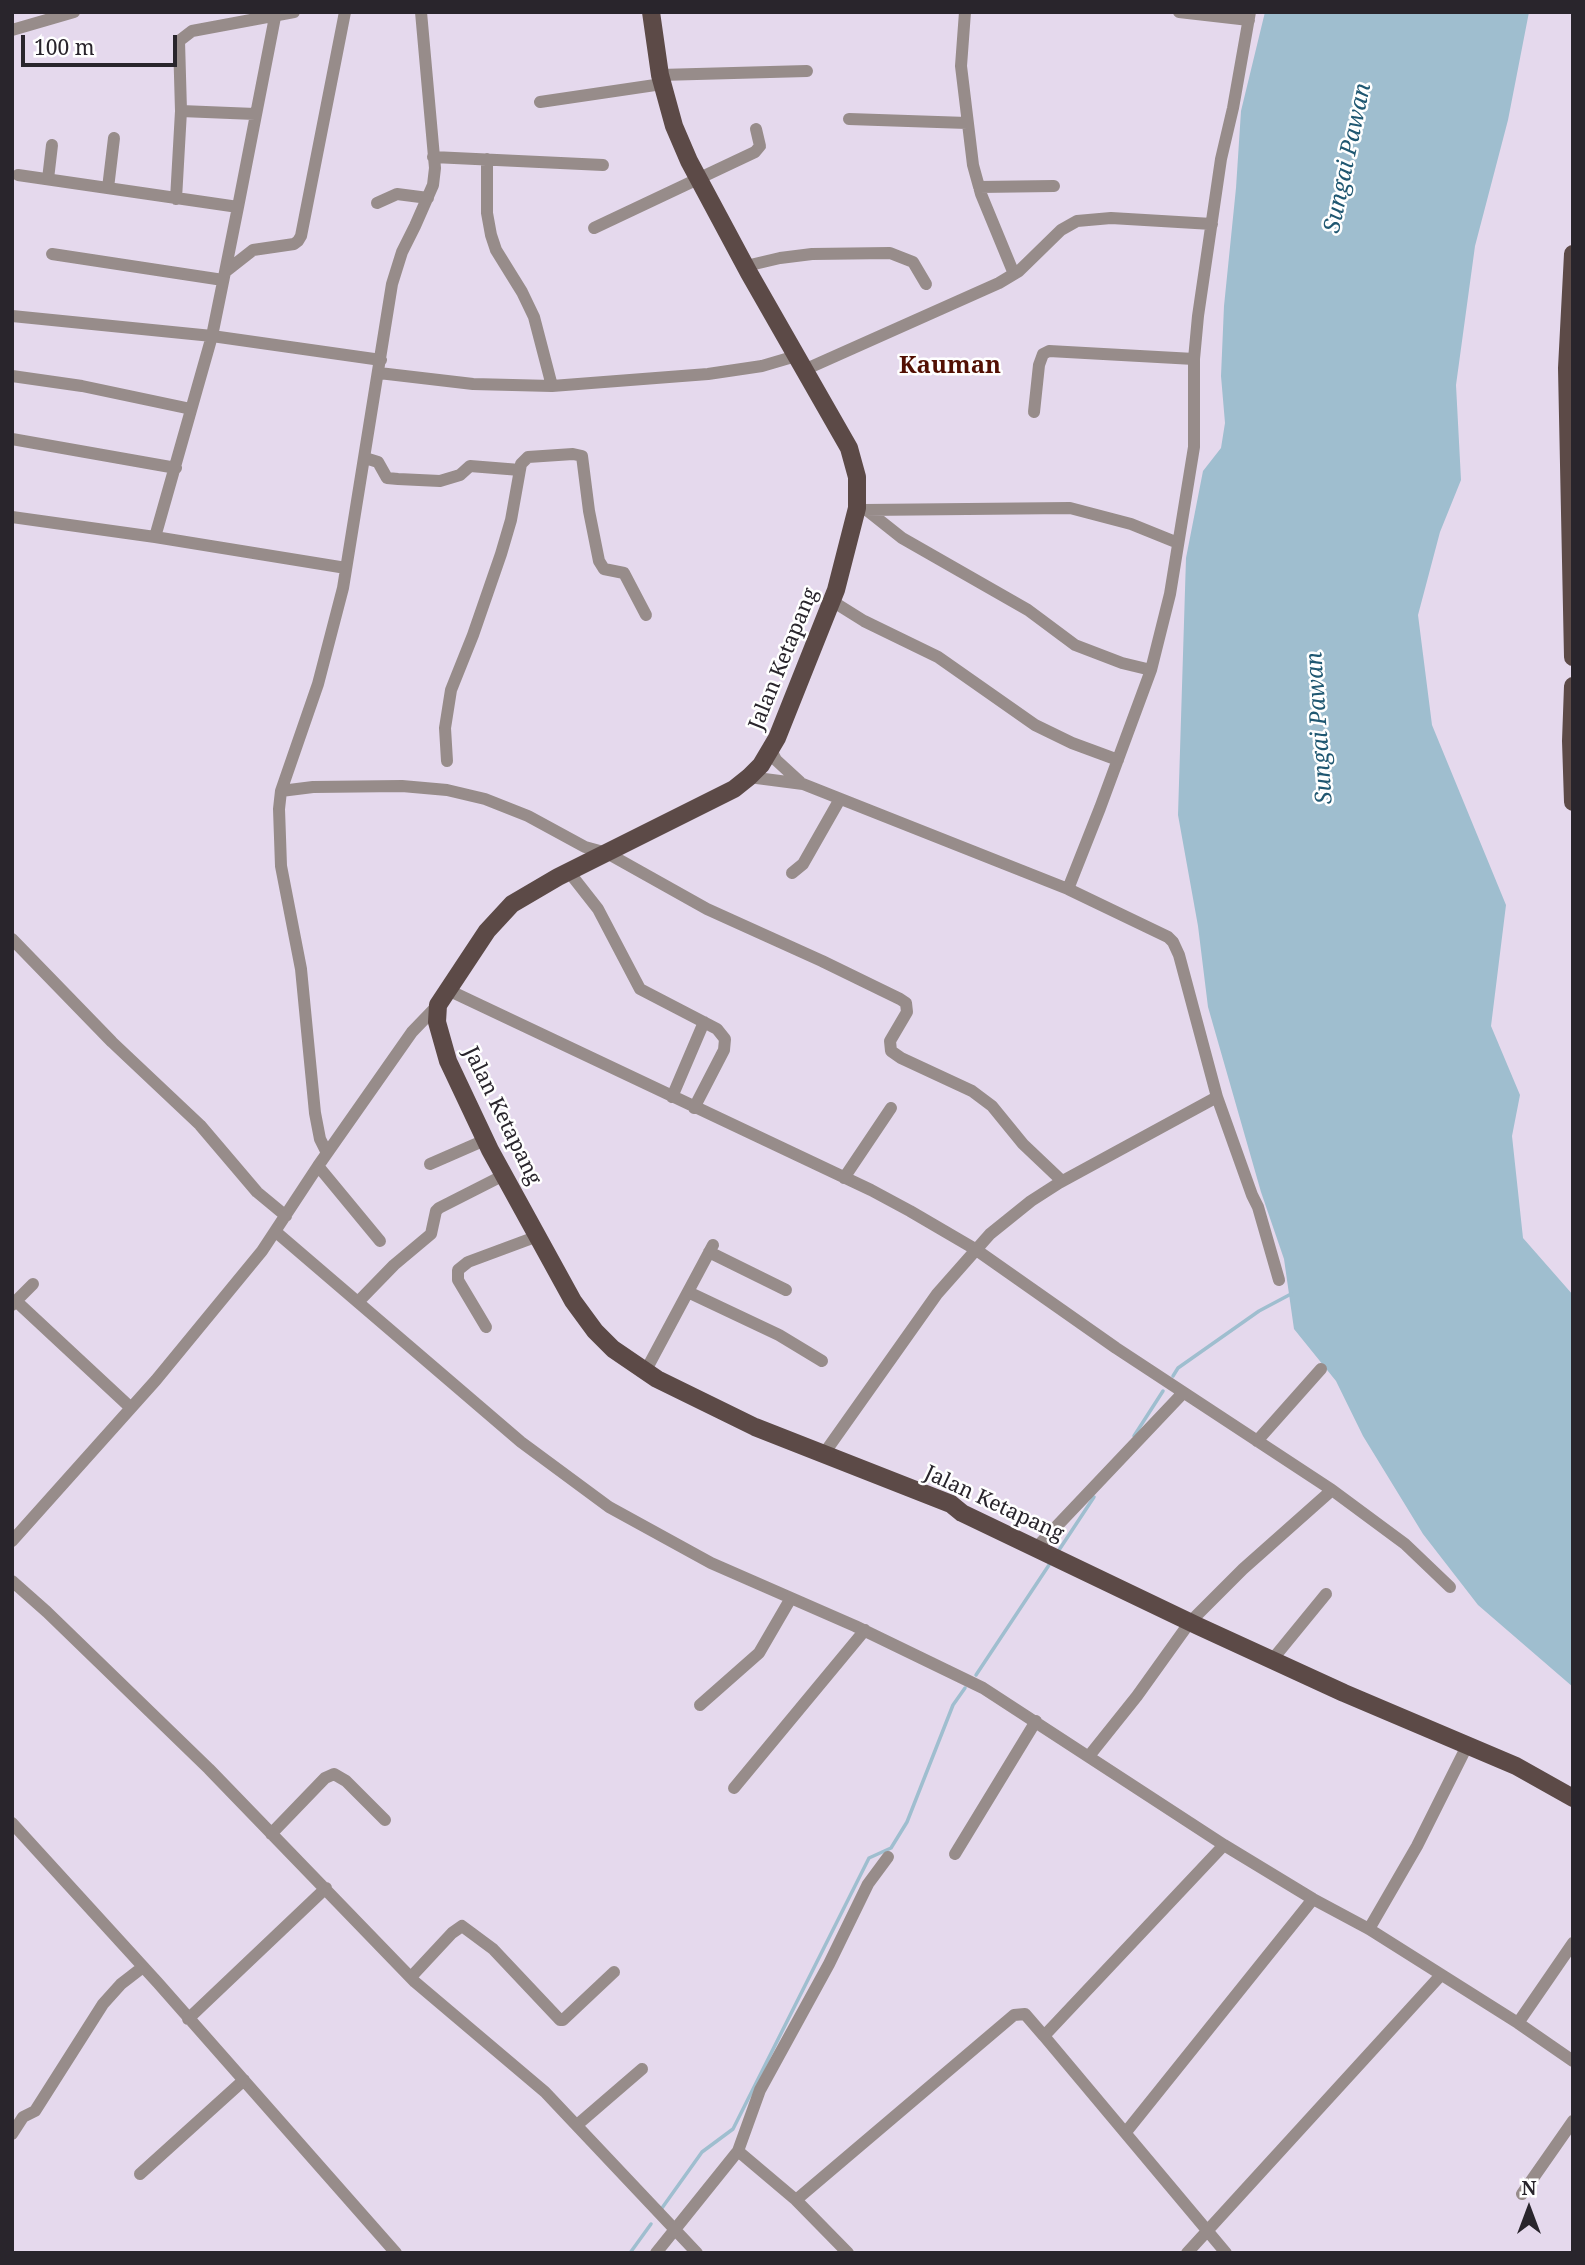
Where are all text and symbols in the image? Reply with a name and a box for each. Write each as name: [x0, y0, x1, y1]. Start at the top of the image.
scale bar: [24, 21, 180, 65]
text: 100 m: [34, 33, 95, 61]
water label: Sungai Pawan: [1319, 80, 1377, 236]
district label: Kauman: [899, 352, 1001, 380]
street label: Jalan Ketapang: [744, 584, 824, 734]
water label: Sungai Pawan: [1301, 651, 1339, 805]
street label: Jalan Ketapang: [458, 1043, 546, 1189]
street label: Jalan Ketapang: [920, 1461, 1068, 1547]
north arrow: [1494, 2174, 1564, 2244]
text: N: [1522, 2175, 1536, 2201]

